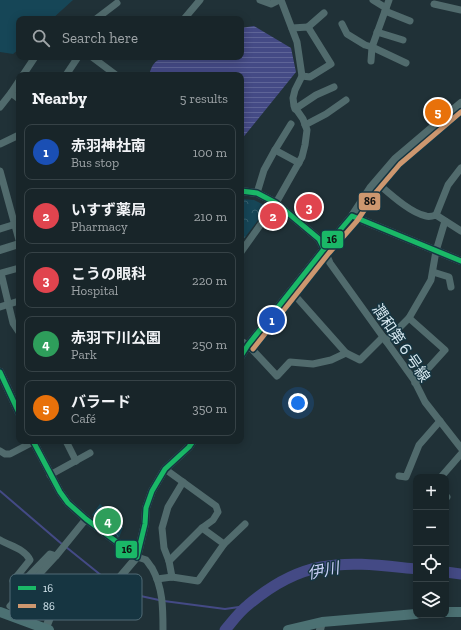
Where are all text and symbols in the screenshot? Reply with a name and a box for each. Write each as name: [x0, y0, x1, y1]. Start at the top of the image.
search box: [16, 16, 244, 60]
icon: search: [30, 27, 52, 49]
text: Search here: [62, 29, 138, 47]
text: Nearby: [32, 88, 87, 108]
text: 5 results: [180, 91, 228, 106]
pin: 5: [425, 97, 451, 127]
text: 赤羽神社南: [71, 137, 146, 155]
text: 1: [43, 145, 49, 160]
text: 100 m: [193, 145, 227, 160]
text: Bus stop: [71, 155, 119, 170]
pin: 3: [296, 192, 322, 222]
line badge: 86: [358, 192, 381, 211]
text: 86: [364, 195, 376, 208]
text: いすず薬局: [71, 201, 146, 219]
pin: 2: [260, 201, 286, 231]
text: 2: [43, 209, 49, 224]
text: 210 m: [194, 209, 227, 224]
text: Pharmacy: [71, 219, 128, 234]
line badge: 16: [321, 230, 344, 249]
text: 16: [327, 233, 337, 246]
text: こうの眼科: [71, 265, 146, 283]
text: 3: [43, 273, 49, 288]
text: 220 m: [192, 273, 227, 288]
text: Hospital: [71, 283, 118, 298]
street label: 潤和第６号線: [368, 301, 434, 385]
pin: 1: [259, 305, 285, 335]
text: 赤羽下川公園: [71, 329, 161, 347]
text: 4: [42, 337, 50, 352]
text: 250 m: [192, 337, 227, 352]
text: Park: [71, 347, 97, 362]
text: バラード: [71, 393, 131, 411]
your location: [288, 393, 308, 413]
text: 5: [43, 401, 49, 416]
text: 350 m: [192, 401, 227, 416]
text: Café: [71, 411, 96, 426]
map controls: [413, 474, 449, 618]
button: +: [413, 474, 449, 510]
pin: 4: [95, 506, 121, 536]
button: −: [413, 510, 449, 546]
line badge: 16: [115, 540, 138, 559]
text: 16: [122, 543, 132, 556]
button: locate: [413, 546, 449, 582]
water label: 伊川: [306, 558, 343, 583]
legend: [10, 574, 142, 620]
text: 16: [43, 582, 53, 595]
button: layers: [413, 582, 449, 618]
text: 86: [43, 600, 55, 613]

